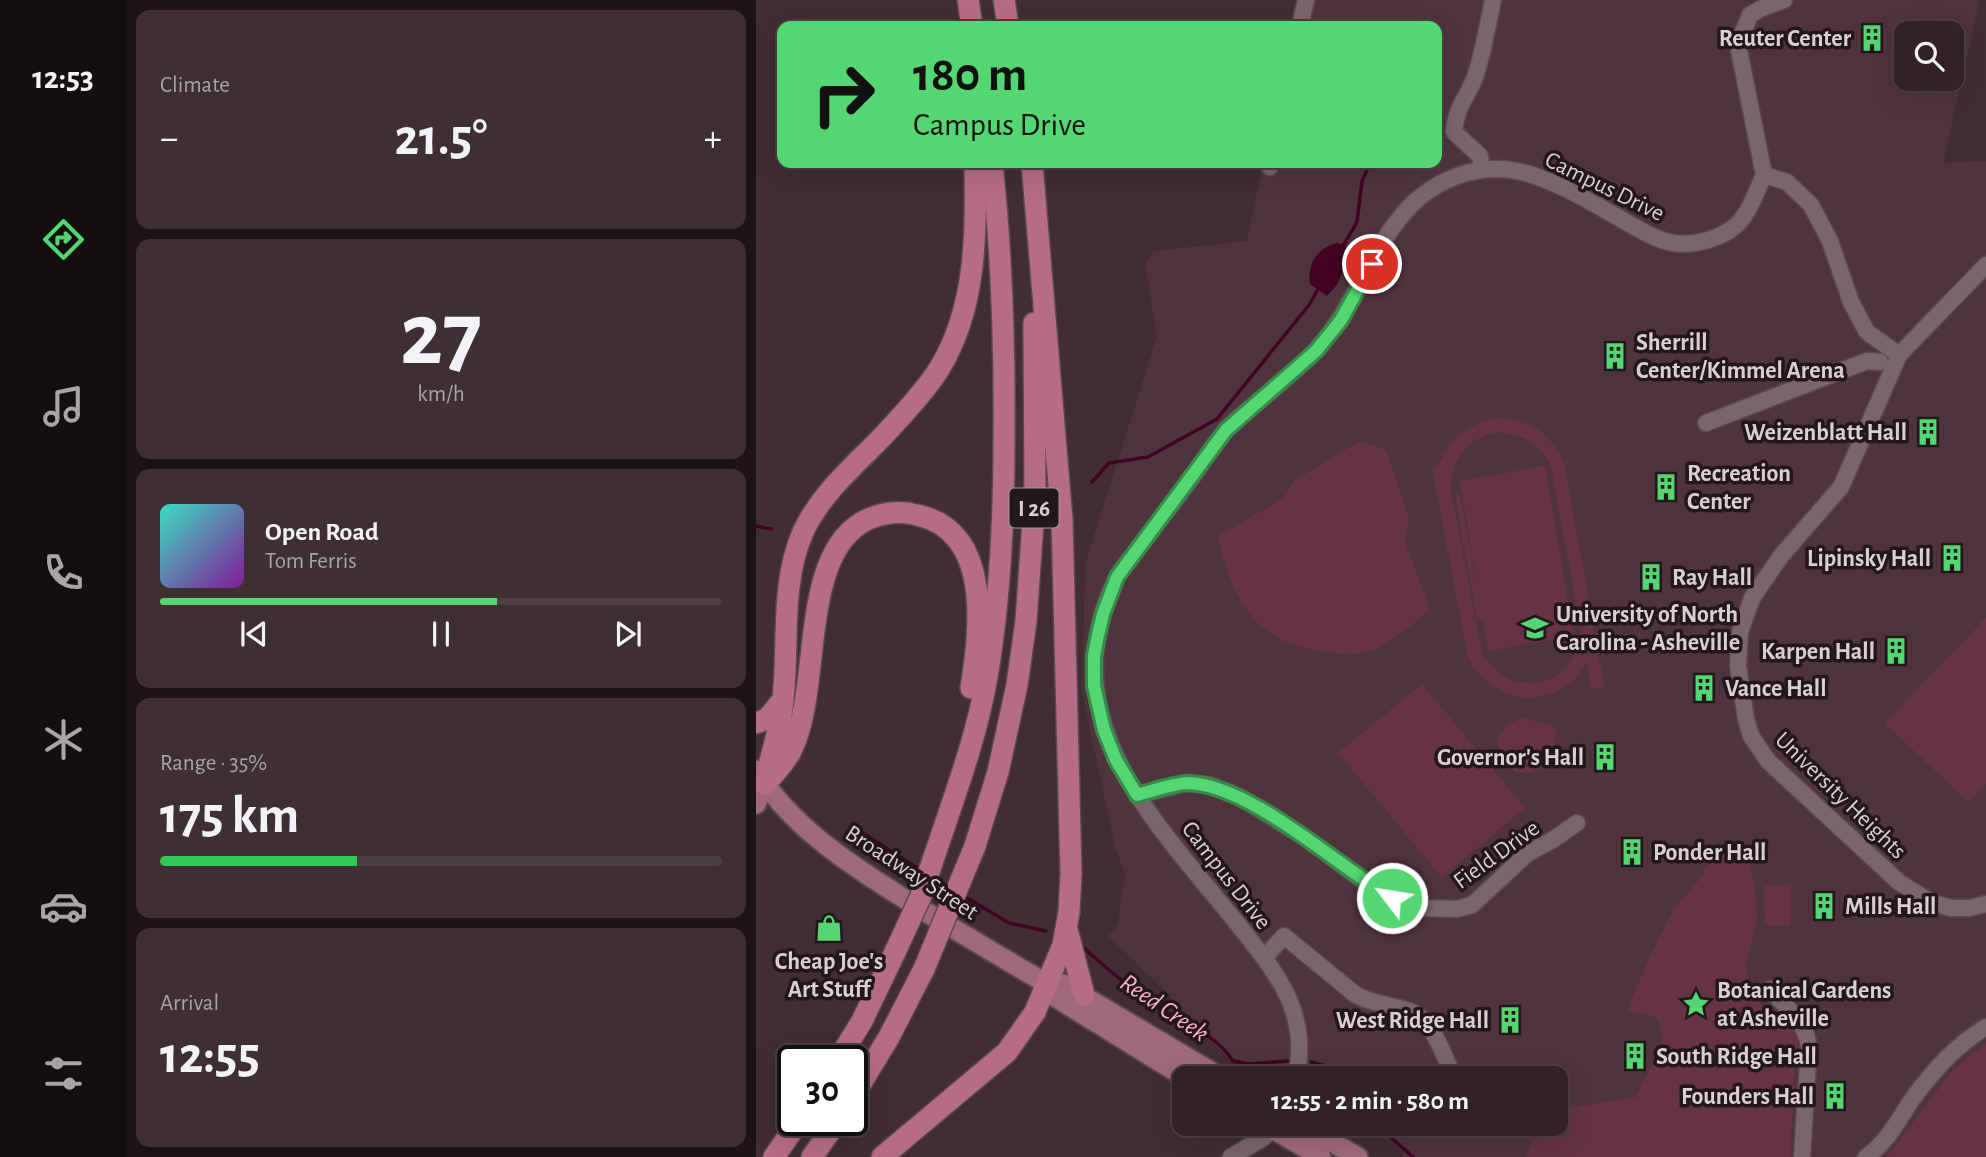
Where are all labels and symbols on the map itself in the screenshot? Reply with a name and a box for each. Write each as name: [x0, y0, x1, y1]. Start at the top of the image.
building icon: Reuter Center: [1857, 23, 1887, 53]
place label: Reuter Center: [1719, 27, 1852, 51]
street label: Campus Drive: [1541, 148, 1668, 226]
pin: [1342, 234, 1402, 294]
place label: Sherrill Center/Kimmel Arena: [1636, 331, 1845, 383]
building icon: Sherrill Center/Kimmel Arena: [1600, 341, 1630, 371]
building icon: Weizenblatt Hall: [1913, 417, 1943, 447]
place label: Weizenblatt Hall: [1744, 421, 1907, 445]
place label: Recreation Center: [1687, 462, 1791, 514]
building icon: Recreation Center: [1651, 472, 1681, 502]
road number: I 26: [1010, 488, 1058, 528]
building icon: Lipinsky Hall: [1937, 543, 1967, 573]
place label: Lipinsky Hall: [1807, 547, 1931, 571]
building icon: Ray Hall: [1636, 562, 1666, 592]
place label: Ray Hall: [1672, 566, 1752, 590]
place label: University of North Carolina - Asheville: [1556, 603, 1740, 655]
school or university icon: University of North Carolina - Asheville: [1520, 613, 1550, 643]
building icon: Karpen Hall: [1881, 636, 1911, 666]
place label: Karpen Hall: [1761, 640, 1875, 664]
building icon: Vance Hall: [1689, 673, 1719, 703]
place label: Vance Hall: [1725, 677, 1827, 701]
street label: University Heights: [1770, 728, 1910, 864]
building icon: Governor's Hall: [1590, 742, 1620, 772]
place label: Governor's Hall: [1437, 746, 1584, 770]
street label: Field Drive: [1449, 816, 1544, 894]
street label: Campus Drive: [1177, 817, 1276, 934]
street label: Broadway Street: [841, 821, 982, 925]
building icon: Ponder Hall: [1617, 837, 1647, 867]
place label: Ponder Hall: [1653, 841, 1766, 865]
position arrow: [1355, 861, 1429, 935]
building icon: Mills Hall: [1809, 891, 1839, 921]
place label: Mills Hall: [1845, 895, 1936, 919]
shop icon: Cheap Joe's Art Stuff: [814, 913, 844, 943]
place label: Cheap Joe's Art Stuff: [775, 950, 883, 1002]
water label: Reed Creek: [1116, 969, 1213, 1047]
place label: Botanical Gardens at Asheville: [1717, 979, 1891, 1031]
place icon: Botanical Gardens at Asheville: [1681, 989, 1711, 1019]
building icon: West Ridge Hall: [1495, 1005, 1525, 1035]
place label: West Ridge Hall: [1336, 1009, 1489, 1033]
building icon: South Ridge Hall: [1620, 1041, 1650, 1071]
speed limit sign: 30: [777, 1045, 868, 1136]
place label: South Ridge Hall: [1656, 1045, 1817, 1069]
building icon: Founders Hall: [1820, 1081, 1850, 1111]
place label: Founders Hall: [1681, 1085, 1814, 1109]

